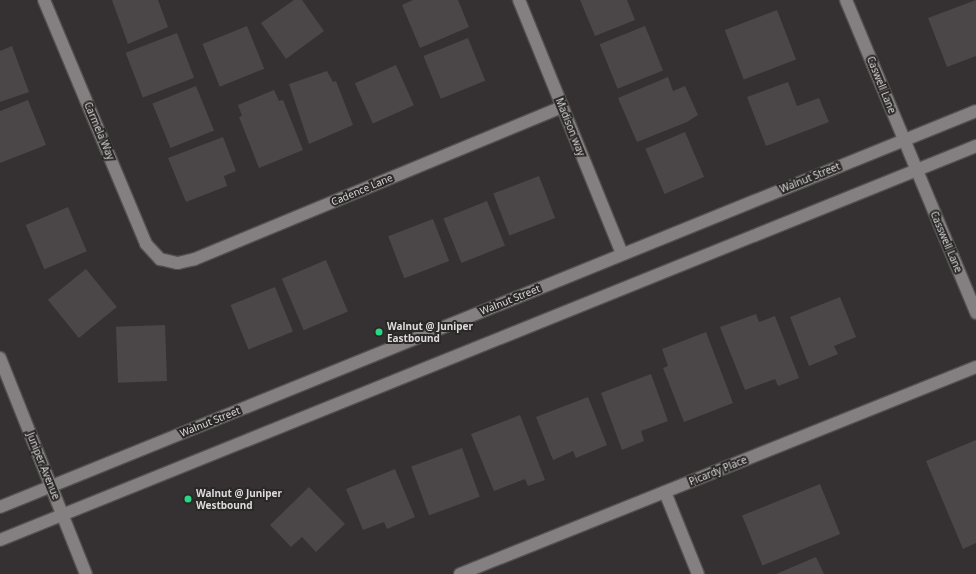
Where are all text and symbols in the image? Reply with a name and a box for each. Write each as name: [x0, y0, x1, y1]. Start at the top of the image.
street label: Caswell Lane: [864, 55, 898, 115]
street label: Madison way: [553, 96, 587, 158]
street label: Carmela Way: [81, 100, 117, 162]
street label: Walnut Street: [778, 160, 842, 196]
street label: Cadence Lane: [329, 172, 395, 208]
street label: Casswell Lane: [928, 210, 964, 274]
street label: Walnut Street: [478, 282, 542, 318]
place label: Walnut @ Juniper Eastbound: [387, 320, 473, 344]
marker: Walnut @ Juniper Eastbound: [374, 327, 384, 337]
street label: Walnut Street: [178, 404, 242, 440]
street label: Juniper Avenue: [24, 431, 62, 501]
street label: Picardy Place: [687, 454, 749, 488]
place label: Walnut @ Juniper Westbound: [196, 487, 282, 510]
marker: Walnut @ Juniper Westbound: [183, 494, 193, 504]

